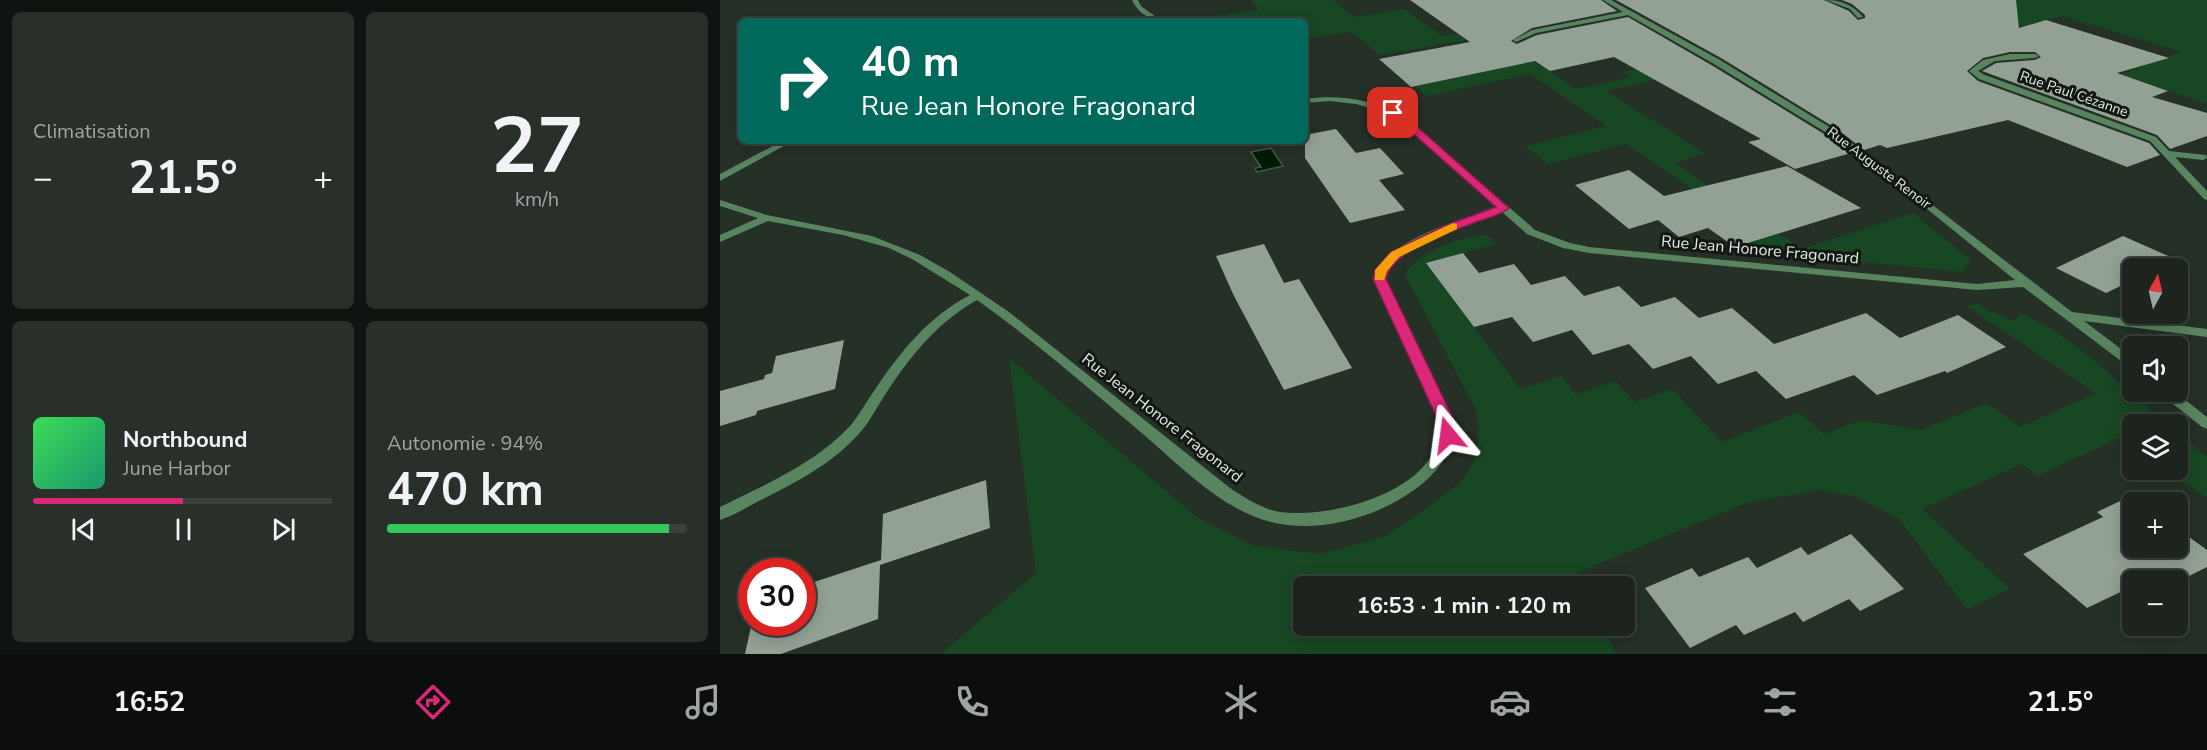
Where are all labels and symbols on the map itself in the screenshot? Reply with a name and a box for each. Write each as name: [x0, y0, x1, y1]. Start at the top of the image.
street label: Rue Paul Cézanne: [2017, 67, 2131, 121]
pin: [1367, 87, 1418, 138]
street label: Rue Auguste Renoir: [1823, 123, 1935, 213]
street label: Rue Jean Honore Fragonard: [1660, 230, 1860, 270]
north arrow: [2122, 258, 2188, 324]
street label: Rue Jean Honore Fragonard: [1077, 348, 1247, 488]
position arrow: [1416, 403, 1480, 467]
speed limit sign: 30: [738, 558, 816, 636]

